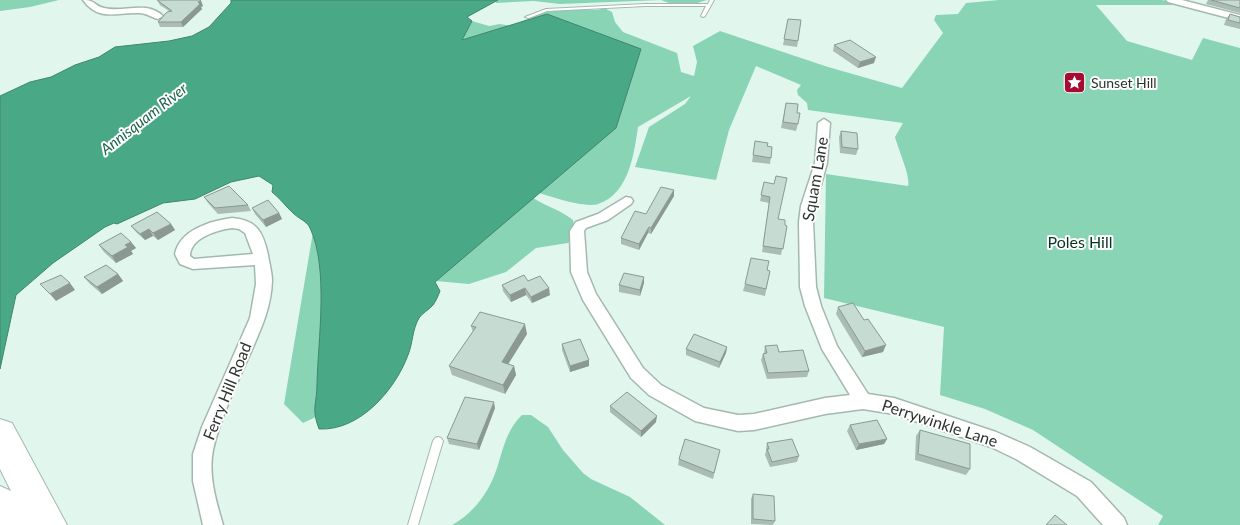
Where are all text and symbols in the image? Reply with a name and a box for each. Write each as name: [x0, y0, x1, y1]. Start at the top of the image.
place icon: Sunset Hill: [1063, 71, 1087, 95]
place label: Sunset Hill: [1091, 74, 1157, 91]
water label: Annisquam River: [96, 78, 191, 158]
street label: Squam Lane: [798, 135, 831, 223]
park label: Poles Hill: [1048, 232, 1113, 251]
street label: Ferry Hill Road: [198, 339, 255, 442]
street label: Perrywinkle Lane: [880, 395, 1001, 450]

